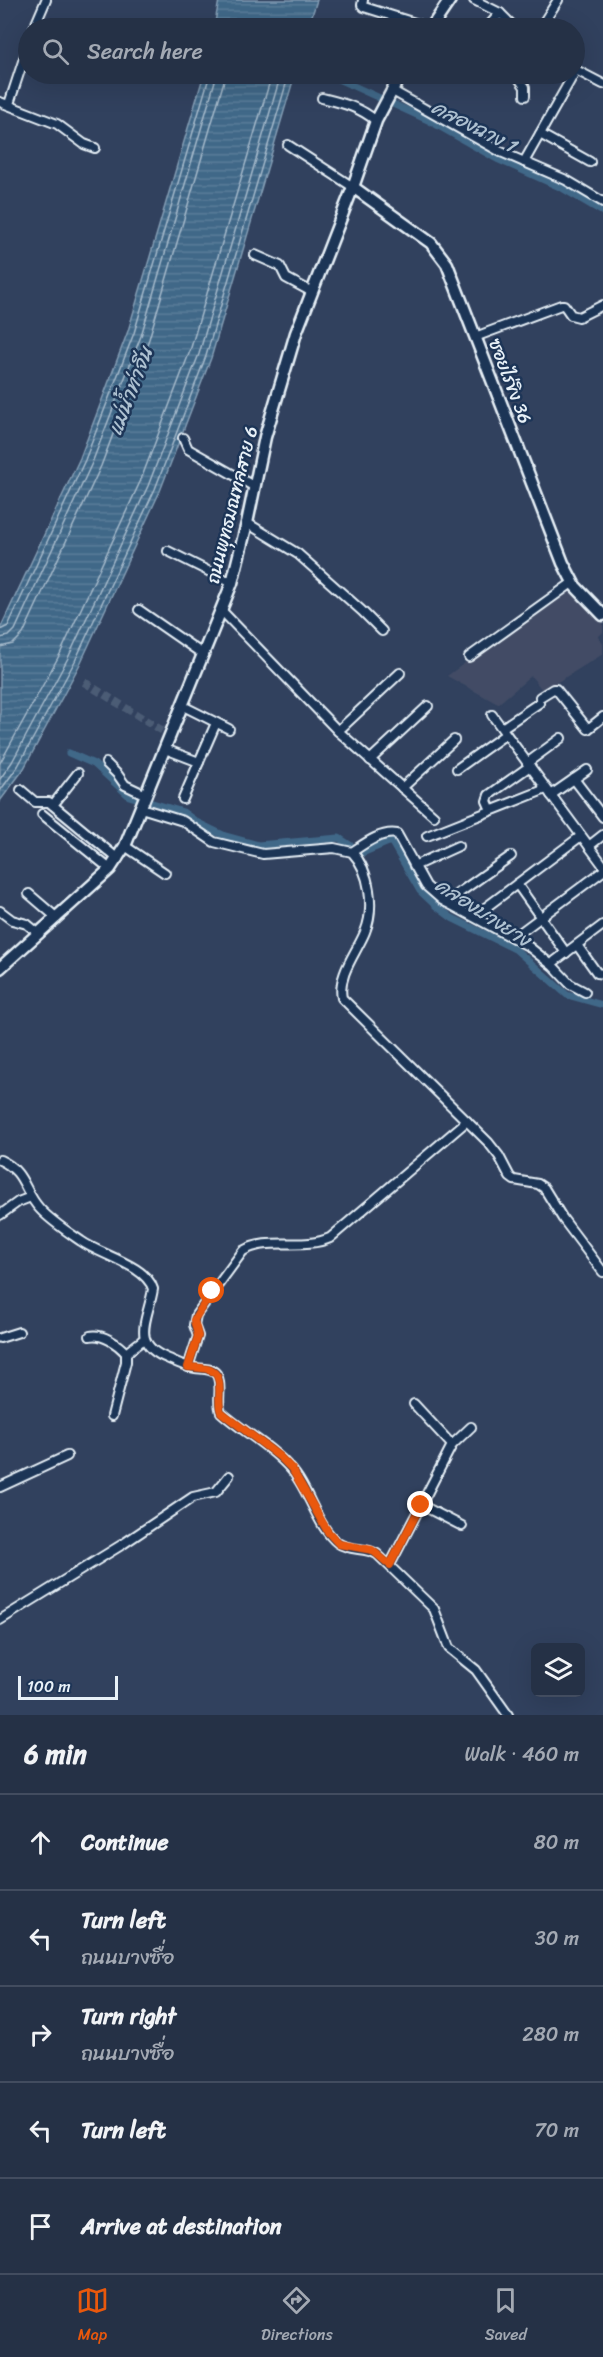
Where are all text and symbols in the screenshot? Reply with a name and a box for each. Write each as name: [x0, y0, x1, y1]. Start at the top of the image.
search box: [18, 18, 585, 84]
text: Search here: [87, 32, 203, 71]
icon: search: [39, 35, 72, 68]
water label: คลองฉาง 1: [425, 90, 524, 164]
street label: ซอยไร่ขิง 36: [479, 334, 541, 428]
water label: แม่น้ำท่าจีน: [98, 340, 164, 440]
street label: ถนนพุทธมณฑลสาย 6: [197, 423, 267, 587]
water label: คลองบางยาง: [428, 868, 540, 958]
route start: [198, 1277, 224, 1303]
route end: [407, 1491, 433, 1517]
map controls: [531, 1643, 585, 1697]
button: layers: [531, 1643, 585, 1697]
text: 100 m: [27, 1672, 71, 1701]
scale bar: [18, 1673, 118, 1700]
text: 6 min: [24, 1731, 87, 1777]
text: Walk · 460 m: [464, 1737, 579, 1772]
text: Continue: [81, 1823, 169, 1862]
text: 80 m: [534, 1825, 579, 1860]
icon: ahead: [24, 1826, 57, 1859]
text: Turn left: [81, 1901, 166, 1940]
text: 30 m: [535, 1921, 579, 1956]
icon: left: [24, 1922, 57, 1955]
text: ถนนบางซื่อ: [81, 1940, 174, 1975]
text: Turn right: [81, 1997, 176, 2036]
text: 280 m: [522, 2017, 579, 2052]
icon: right: [24, 2018, 57, 2051]
text: ถนนบางซื่อ: [81, 2036, 174, 2071]
text: Turn left: [81, 2111, 166, 2150]
text: 70 m: [534, 2113, 579, 2148]
icon: left: [24, 2114, 57, 2147]
text: Arrive at destination: [81, 2207, 282, 2246]
icon: arrive: [24, 2210, 57, 2243]
tab: Map: [76, 2284, 109, 2349]
tab: Directions: [261, 2284, 333, 2349]
tab: Saved: [485, 2284, 527, 2349]

